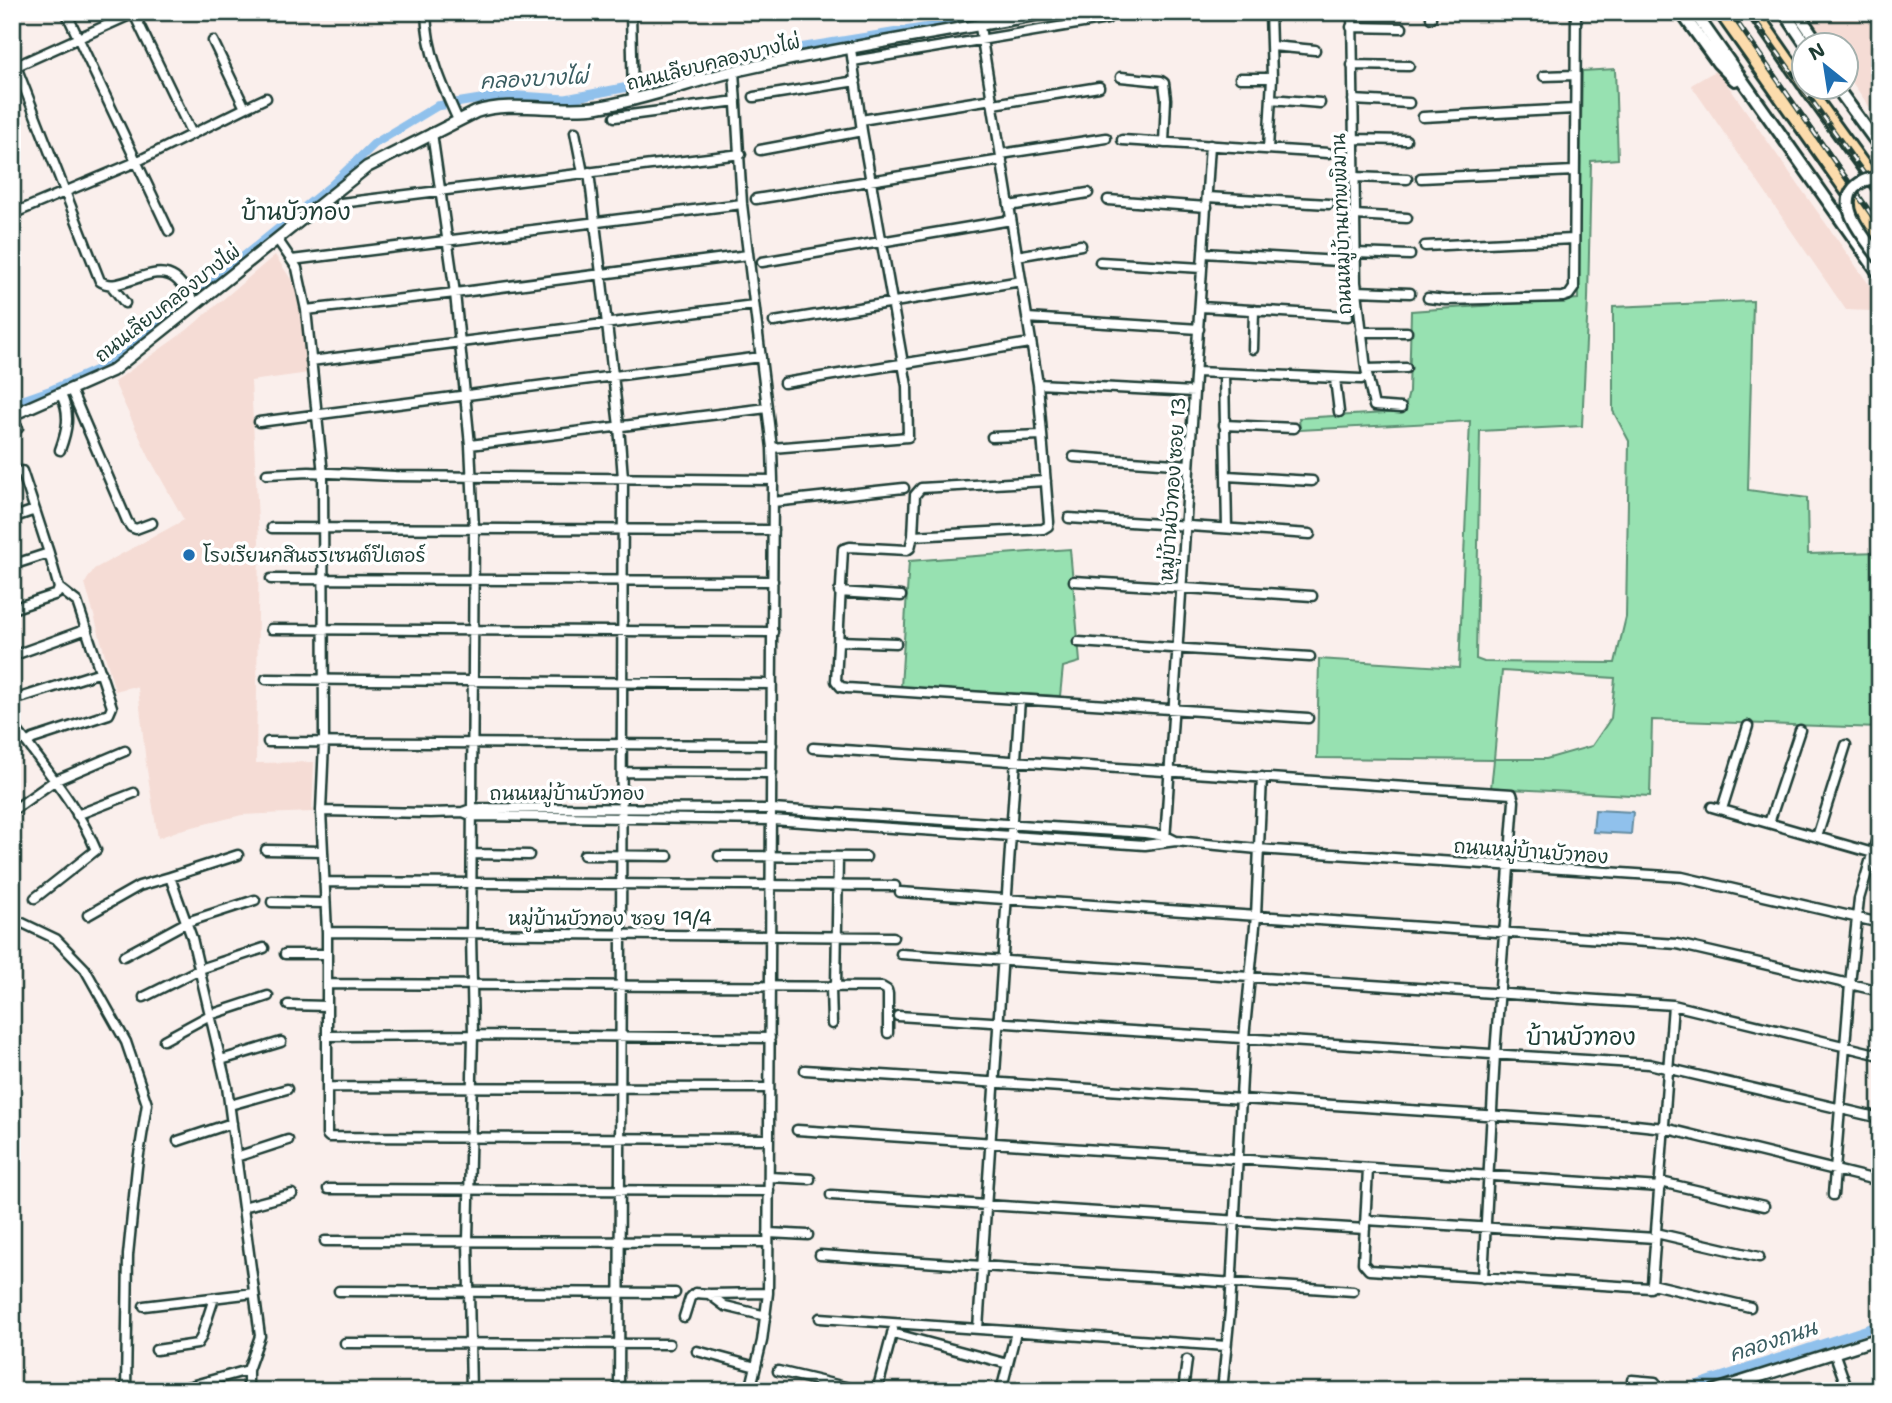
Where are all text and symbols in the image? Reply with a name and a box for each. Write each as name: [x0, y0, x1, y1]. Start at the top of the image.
street label: ถนนเลียบคลองบางไผ่: [624, 29, 803, 96]
north arrow: [1790, 32, 1860, 102]
text: N: [1804, 37, 1830, 66]
water label: คลองบางไผ่: [479, 62, 593, 96]
street label: ถนนหมู่บ้านเทพพิมาน: [1326, 132, 1359, 315]
district label: บ้านบัวทอง: [241, 197, 351, 227]
street label: ถนนเลียบคลองบางไผ่: [89, 239, 245, 368]
street label: หมู่บ้านบัวทอง ซอย 13: [1154, 396, 1193, 582]
place label: โรงเรียนกสินธรเซนต์ปีเตอร์: [203, 543, 426, 568]
marker: โรงเรียนกสินธรเซนต์ปีเตอร์: [181, 547, 197, 563]
street label: ถนนหมู่บ้านบัวทอง: [490, 781, 644, 808]
street label: ถนนหมู่บ้านบัวทอง: [1453, 834, 1609, 871]
street label: หมู่บ้านบัวทอง ซอย 19/4: [508, 906, 712, 933]
district label: บ้านบัวทอง: [1526, 1022, 1636, 1052]
water label: คลองถนน: [1725, 1313, 1821, 1368]

